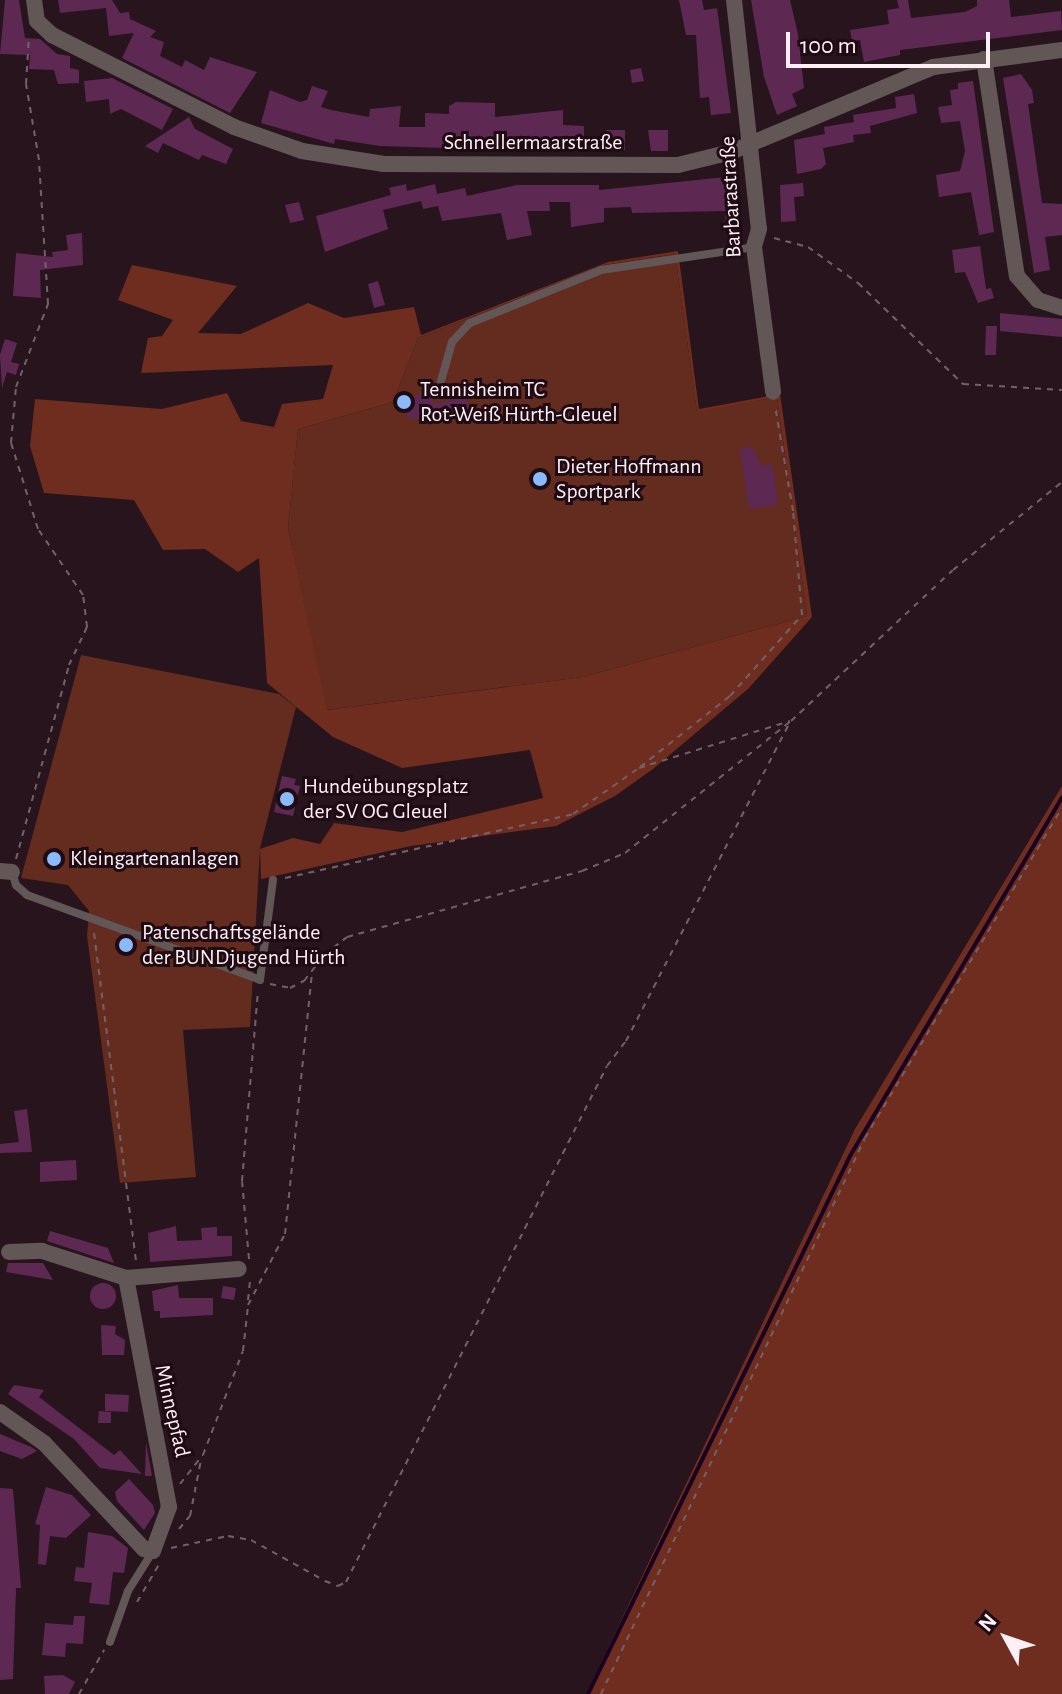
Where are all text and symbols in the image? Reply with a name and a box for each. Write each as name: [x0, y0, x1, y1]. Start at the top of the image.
scale bar: [790, 16, 994, 66]
text: 100 m: [800, 34, 857, 58]
street label: Schnellermaarstraße: [444, 130, 622, 156]
street label: Barbarastraße: [715, 136, 747, 258]
place label: Tennisheim TC Rot-Weiß Hürth-Gleuel: [420, 376, 618, 428]
marker: Tennisheim TC Rot-Weiß Hürth-Gleuel: [395, 393, 413, 411]
place label: Dieter Hoffmann Sportpark: [556, 453, 702, 504]
marker: Dieter Hoffmann Sportpark: [531, 470, 549, 488]
place label: Hundeübungsplatz der SV OG Gleuel: [303, 773, 468, 824]
marker: Hundeübungsplatz der SV OG Gleuel: [278, 790, 296, 808]
place label: Kleingartenanlagen: [70, 846, 239, 872]
marker: Kleingartenanlagen: [45, 850, 63, 868]
place label: Patenschaftsgelände der BUNDjugend Hürth: [142, 919, 345, 970]
marker: Patenschaftsgelände der BUNDjugend Hürth: [117, 936, 135, 954]
street label: Minnepfad: [149, 1362, 195, 1460]
north arrow: [966, 1598, 1046, 1678]
text: N: [974, 1610, 1001, 1636]

